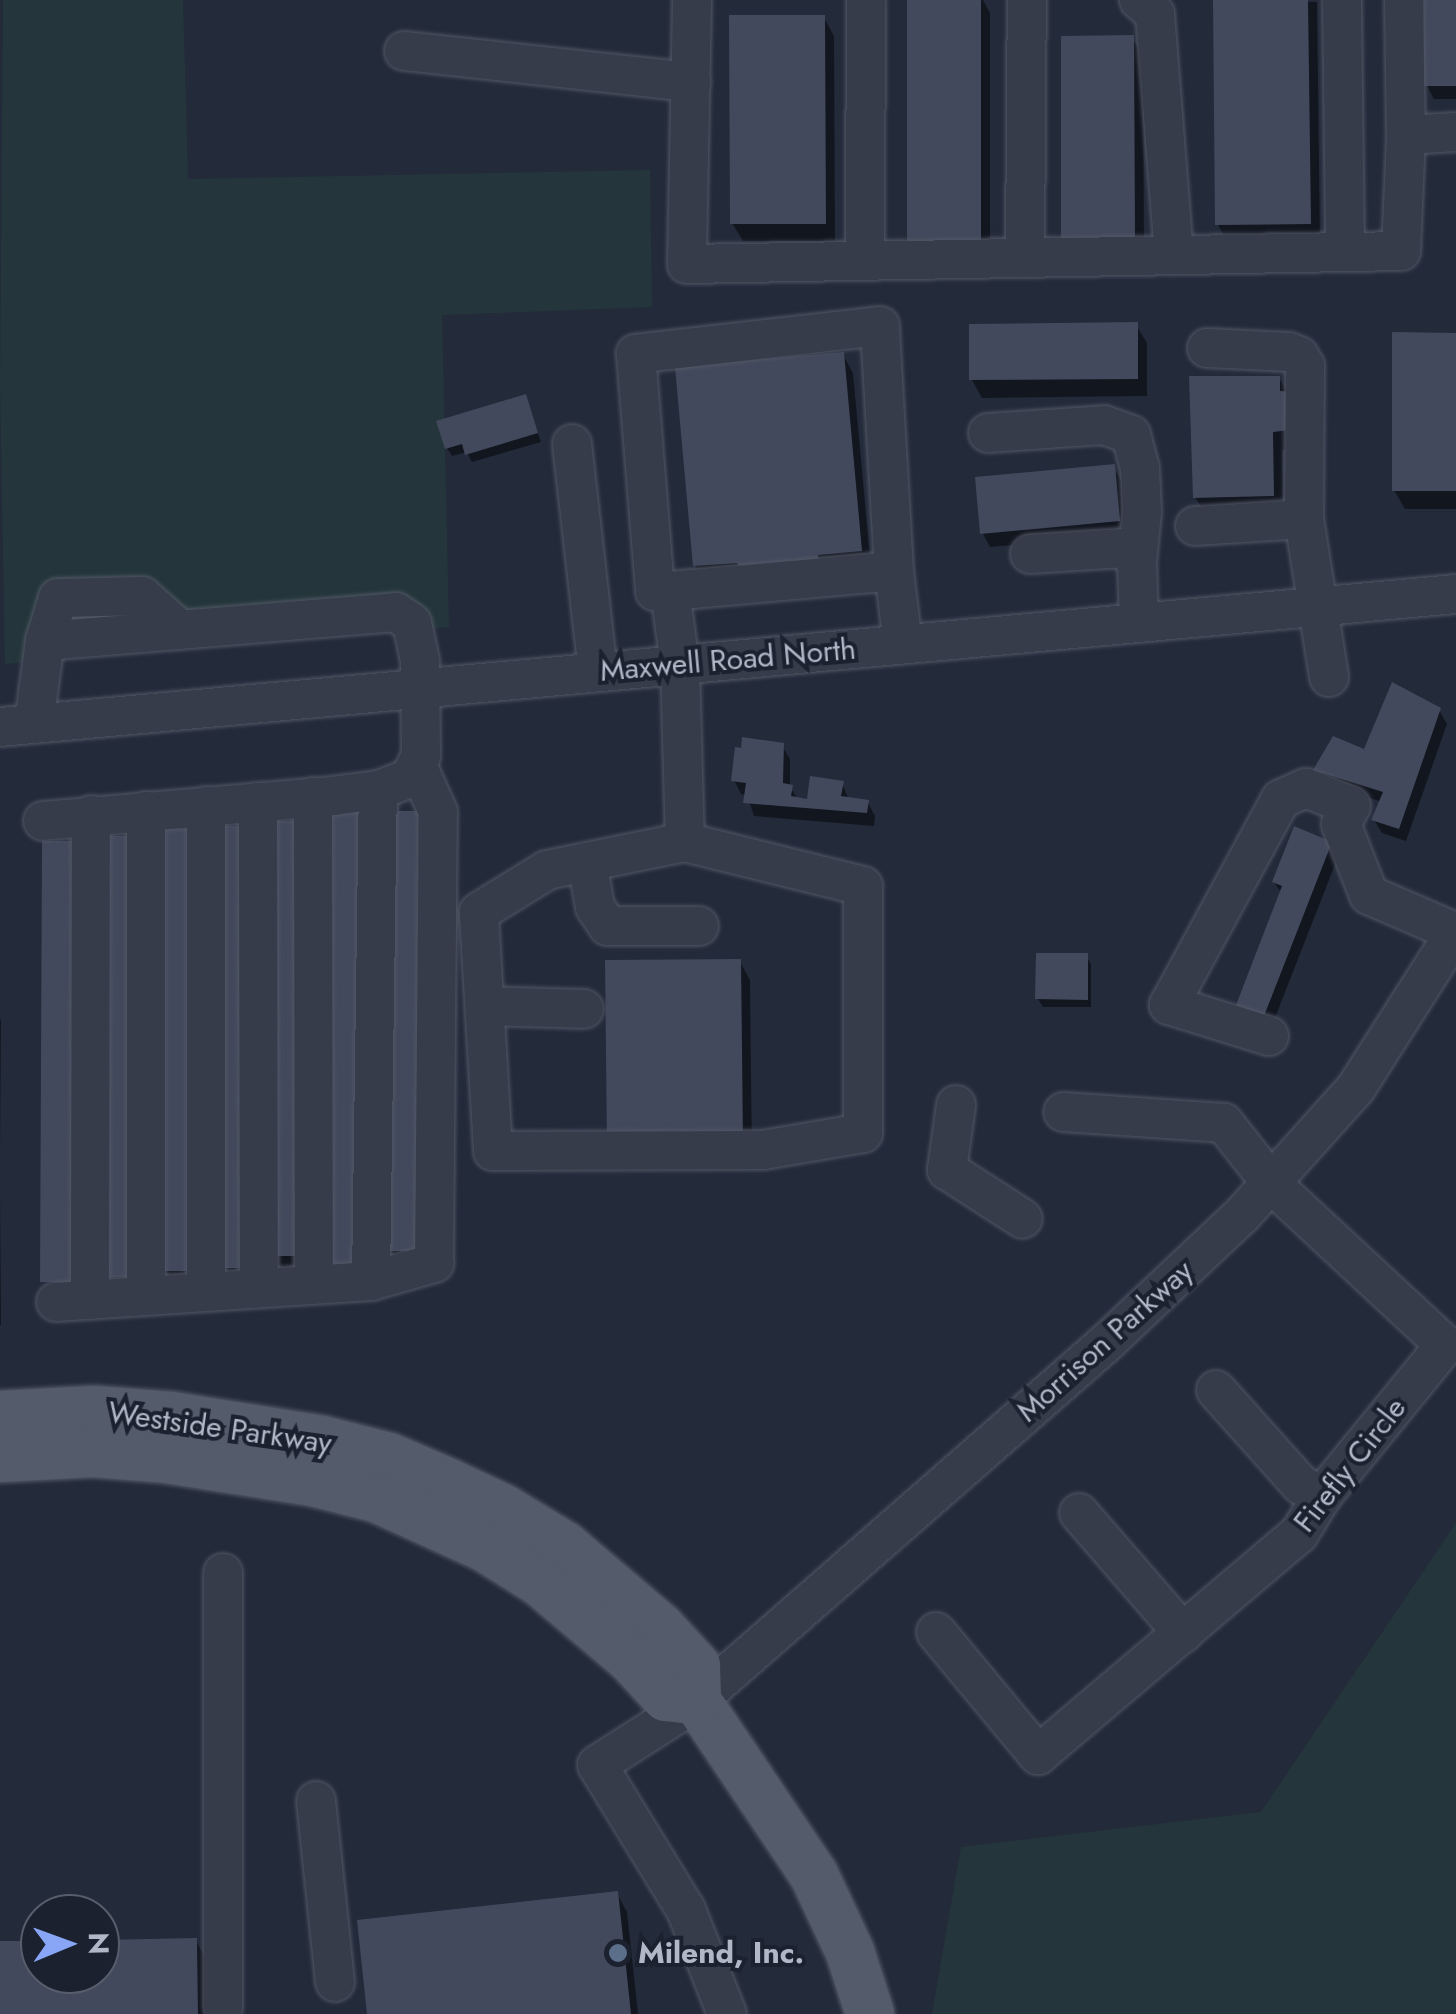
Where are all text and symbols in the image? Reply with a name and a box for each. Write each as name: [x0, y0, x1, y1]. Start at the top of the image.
street label: Maxwell Road North: [599, 631, 857, 689]
street label: Morrison Parkway: [1010, 1253, 1200, 1429]
street label: Firefly Circle: [1286, 1391, 1414, 1539]
street label: Westside Parkway: [106, 1394, 334, 1462]
north arrow: [20, 1894, 120, 1994]
text: N: [78, 1932, 119, 1955]
place label: Milend, Inc.: [638, 1935, 804, 1971]
marker: Milend, Inc.: [607, 1942, 629, 1964]

